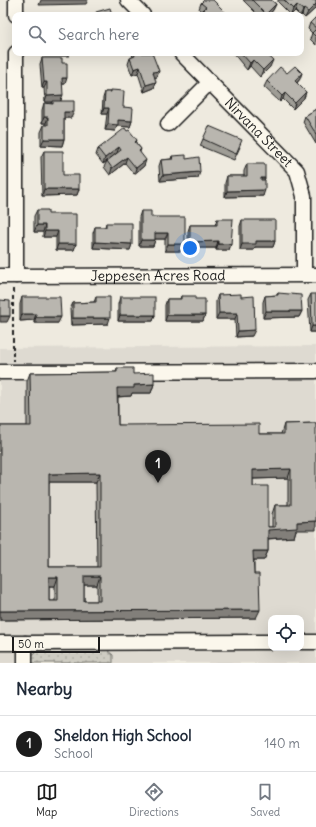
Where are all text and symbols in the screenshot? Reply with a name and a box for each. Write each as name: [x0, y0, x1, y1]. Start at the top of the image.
search box: [12, 12, 304, 56]
icon: search: [26, 23, 48, 45]
text: Search here: [58, 25, 139, 44]
street label: Nirvana Street: [221, 94, 297, 171]
your location: [180, 238, 200, 258]
street label: Jeppesen Acres Road: [90, 266, 226, 285]
pin: 1: [145, 450, 171, 483]
map controls: [268, 615, 304, 651]
button: locate: [268, 615, 304, 651]
scale bar: [12, 635, 100, 654]
text: 50 m: [18, 637, 44, 651]
text: Nearby: [16, 678, 72, 700]
text: Sheldon High School: [54, 726, 192, 745]
text: 1: [26, 735, 32, 752]
text: 140 m: [264, 735, 300, 752]
text: School: [54, 745, 93, 762]
tab: Map: [36, 781, 58, 819]
tab: Directions: [129, 781, 179, 819]
tab: Saved: [250, 781, 280, 819]

